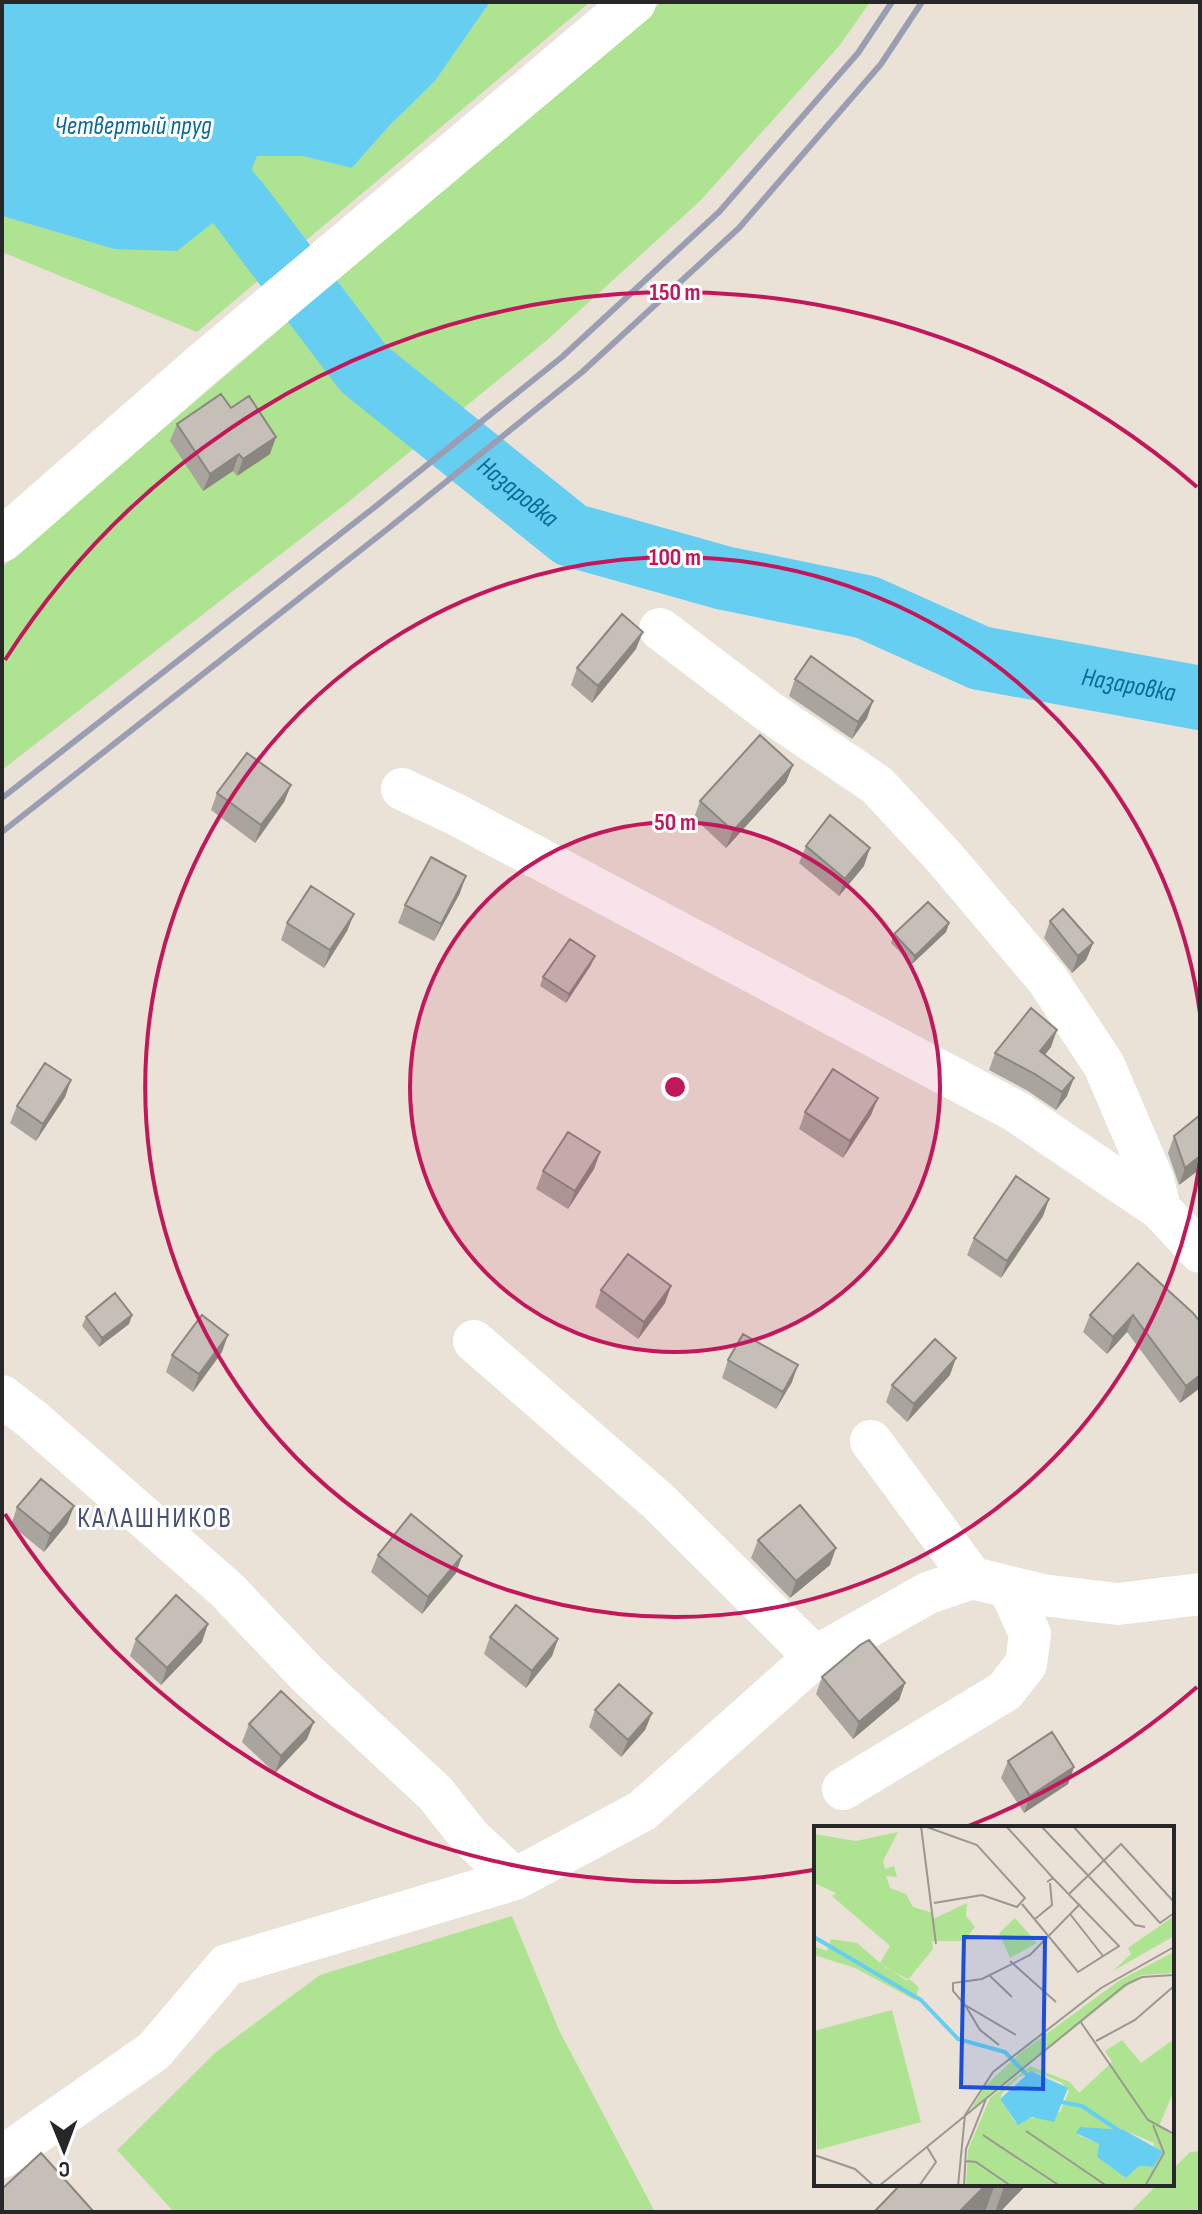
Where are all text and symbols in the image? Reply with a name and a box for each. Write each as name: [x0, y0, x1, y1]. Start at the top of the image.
water label: Четвертый пруд: [54, 111, 212, 142]
text: 150 m: [649, 278, 701, 307]
water label: Назаровка: [471, 451, 565, 534]
text: 100 m: [649, 543, 701, 572]
water label: Назаровка: [1079, 661, 1178, 709]
text: 50 m: [654, 808, 696, 837]
centre of rings: [661, 1073, 689, 1101]
district label: КАЛАШНИКОВ: [77, 1502, 233, 1535]
inset map: [814, 1826, 1174, 2186]
north arrow: [24, 2110, 104, 2190]
text: С: [58, 2155, 70, 2182]

